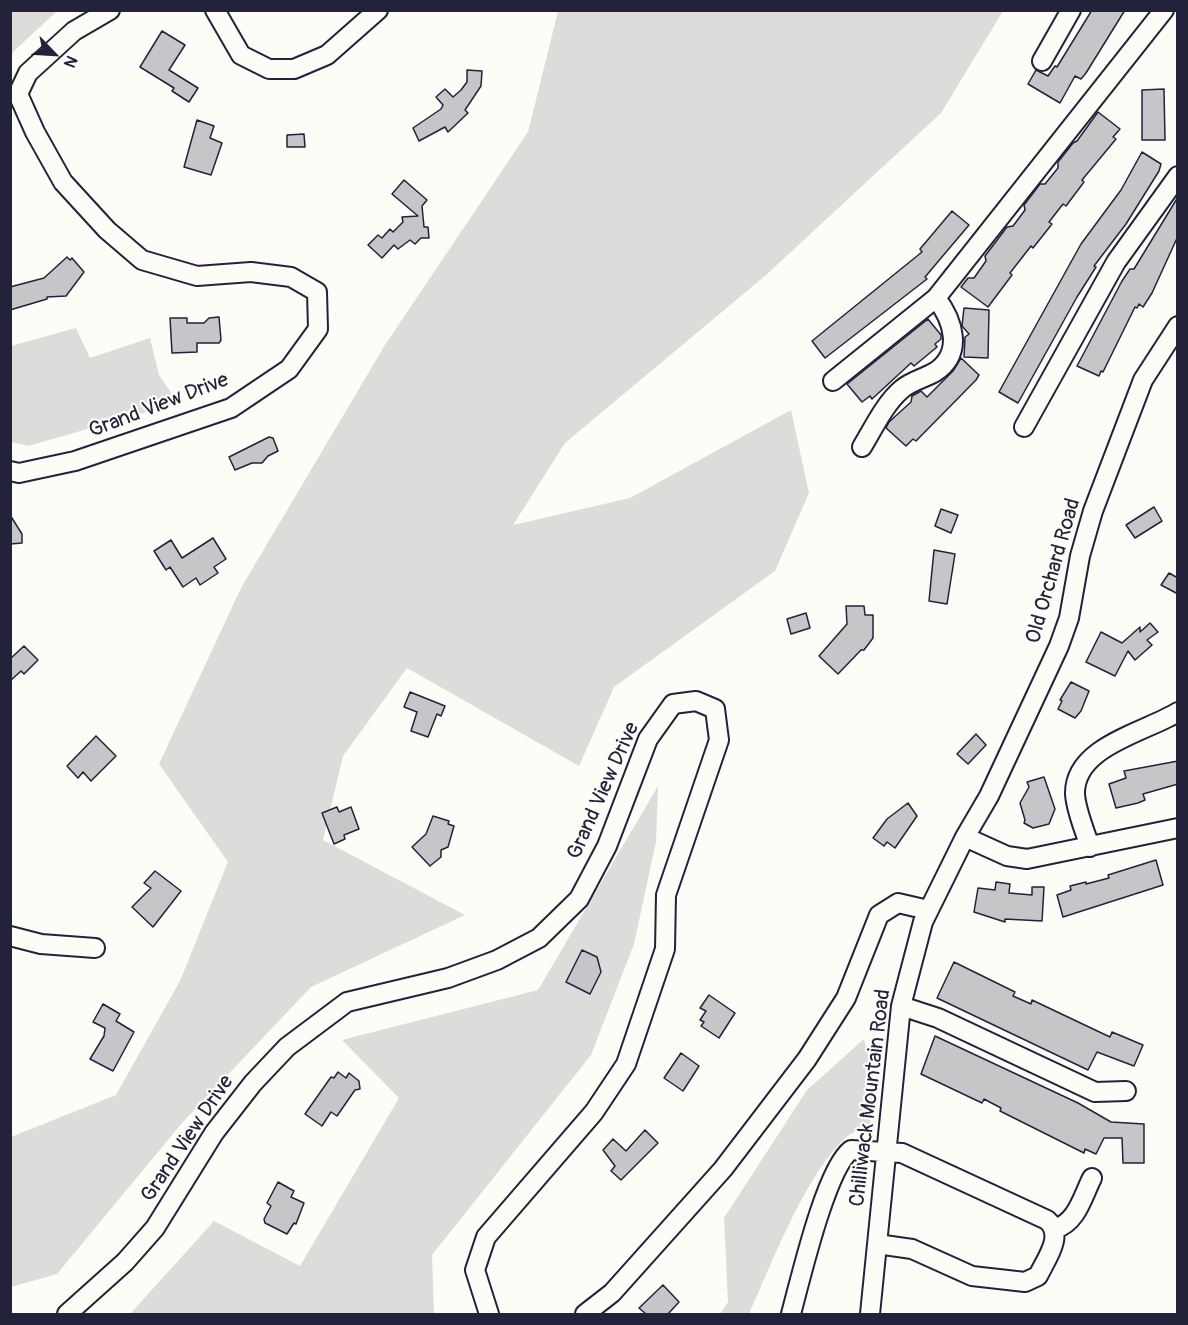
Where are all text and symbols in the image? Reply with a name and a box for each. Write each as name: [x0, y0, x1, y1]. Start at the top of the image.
north arrow: [24, 24, 84, 84]
text: N: [59, 52, 82, 71]
street label: Grand View Drive: [86, 368, 232, 444]
street label: Old Orchard Road: [1021, 496, 1087, 646]
street label: Grand View Drive: [562, 718, 646, 864]
street label: Chilliwack Mountain Road: [845, 988, 897, 1208]
street label: Grand View Drive: [136, 1071, 240, 1207]

